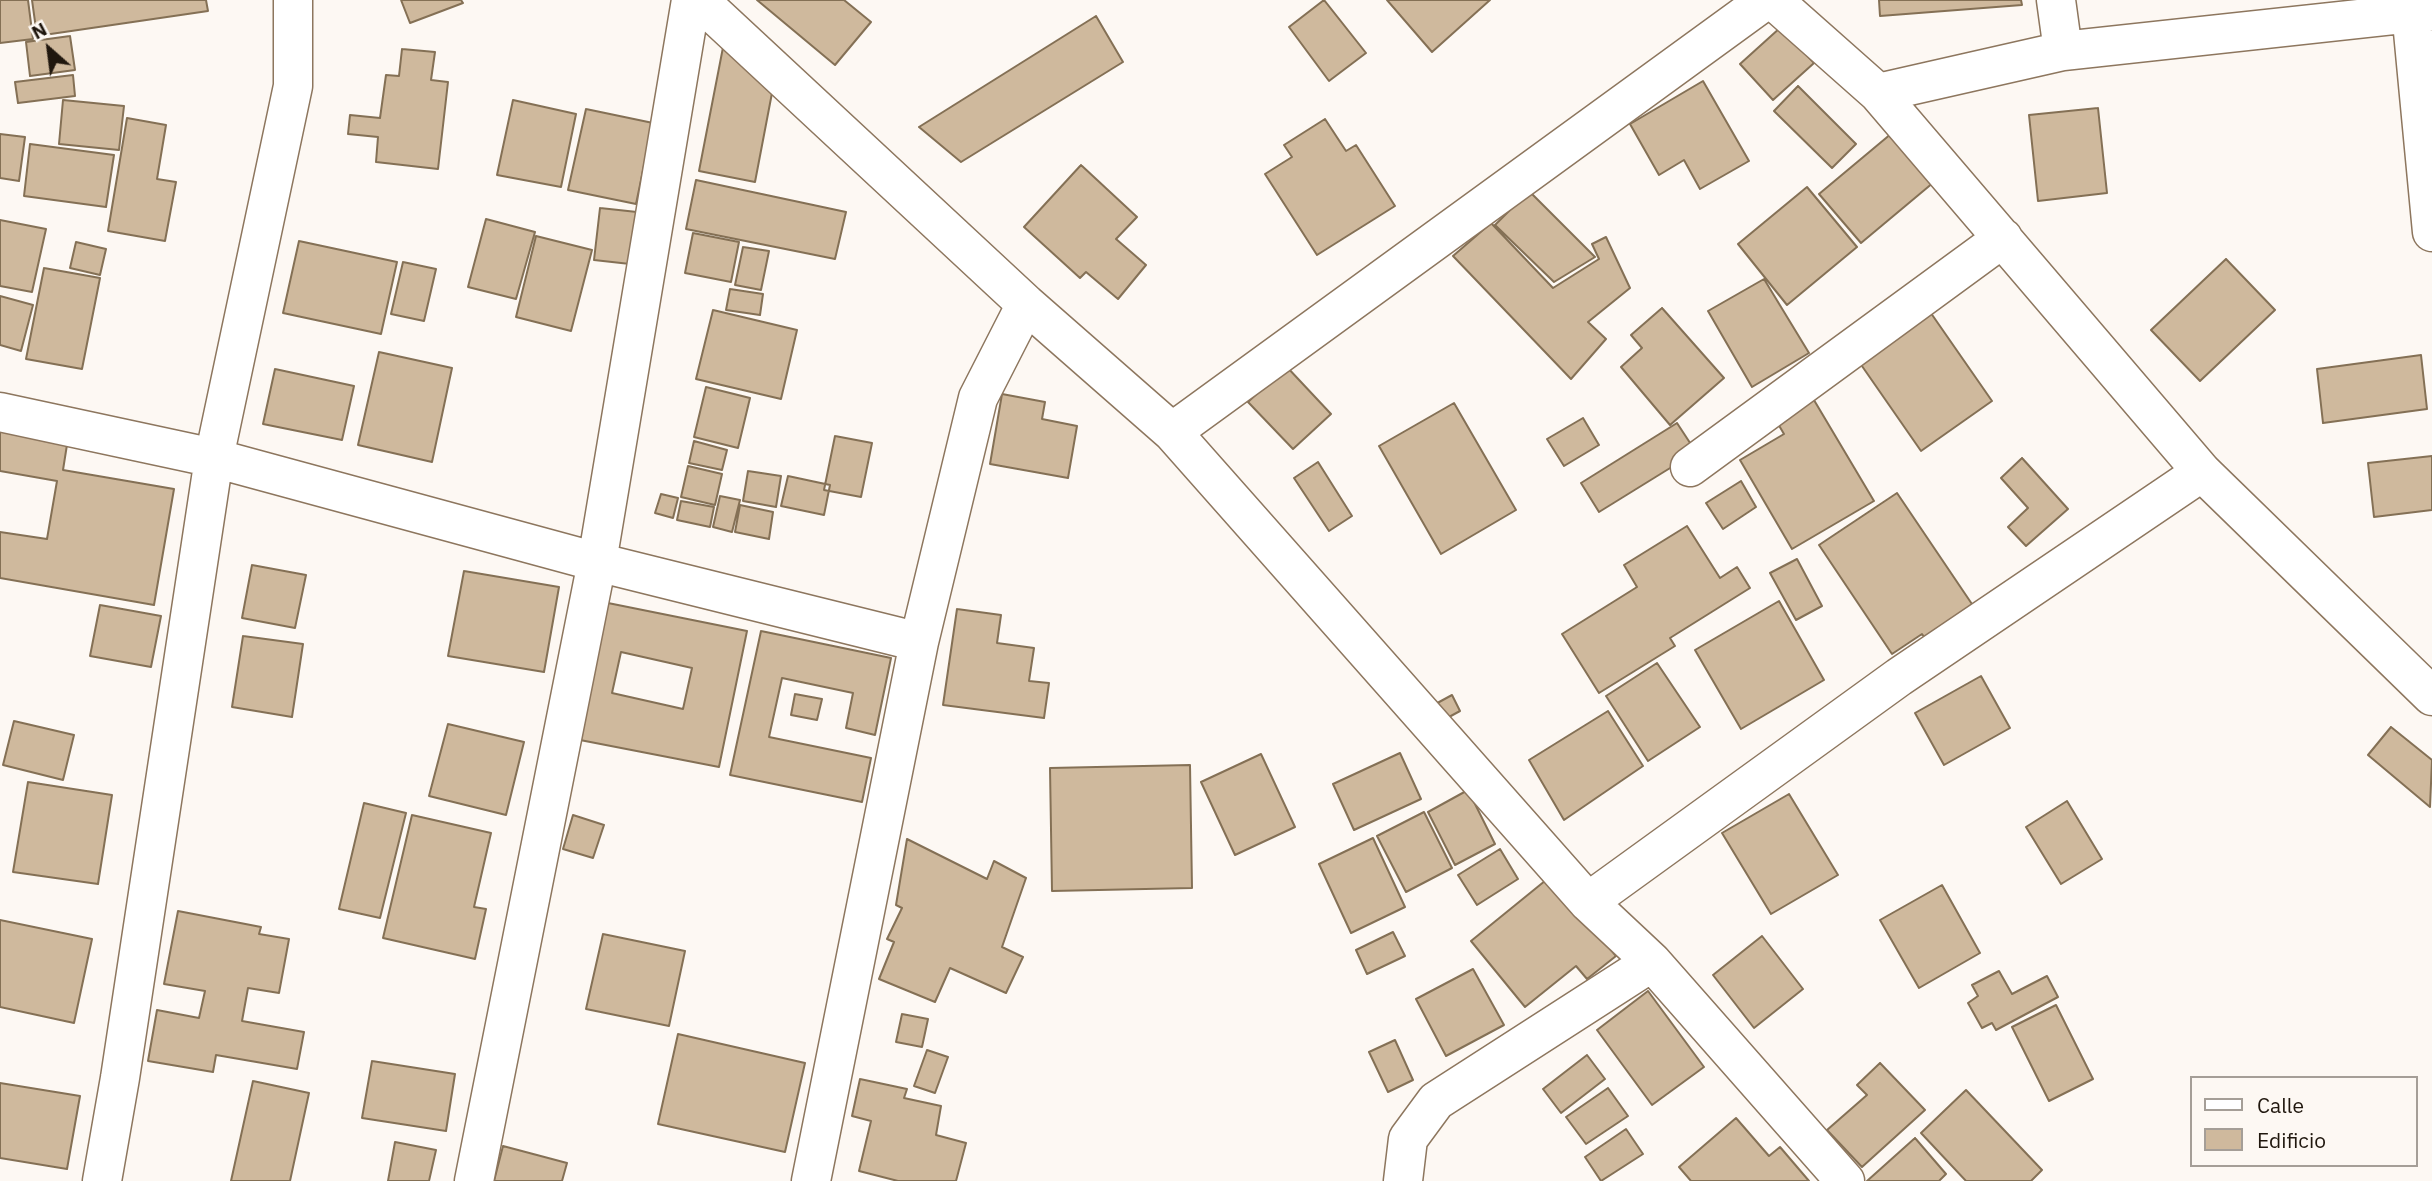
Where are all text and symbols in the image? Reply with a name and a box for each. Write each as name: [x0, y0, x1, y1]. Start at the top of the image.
north arrow: [14, 14, 84, 84]
text: N: [27, 17, 51, 44]
legend: [2190, 1076, 2418, 1167]
text: Calle: [2257, 1091, 2304, 1119]
text: Edificio: [2257, 1126, 2326, 1154]

